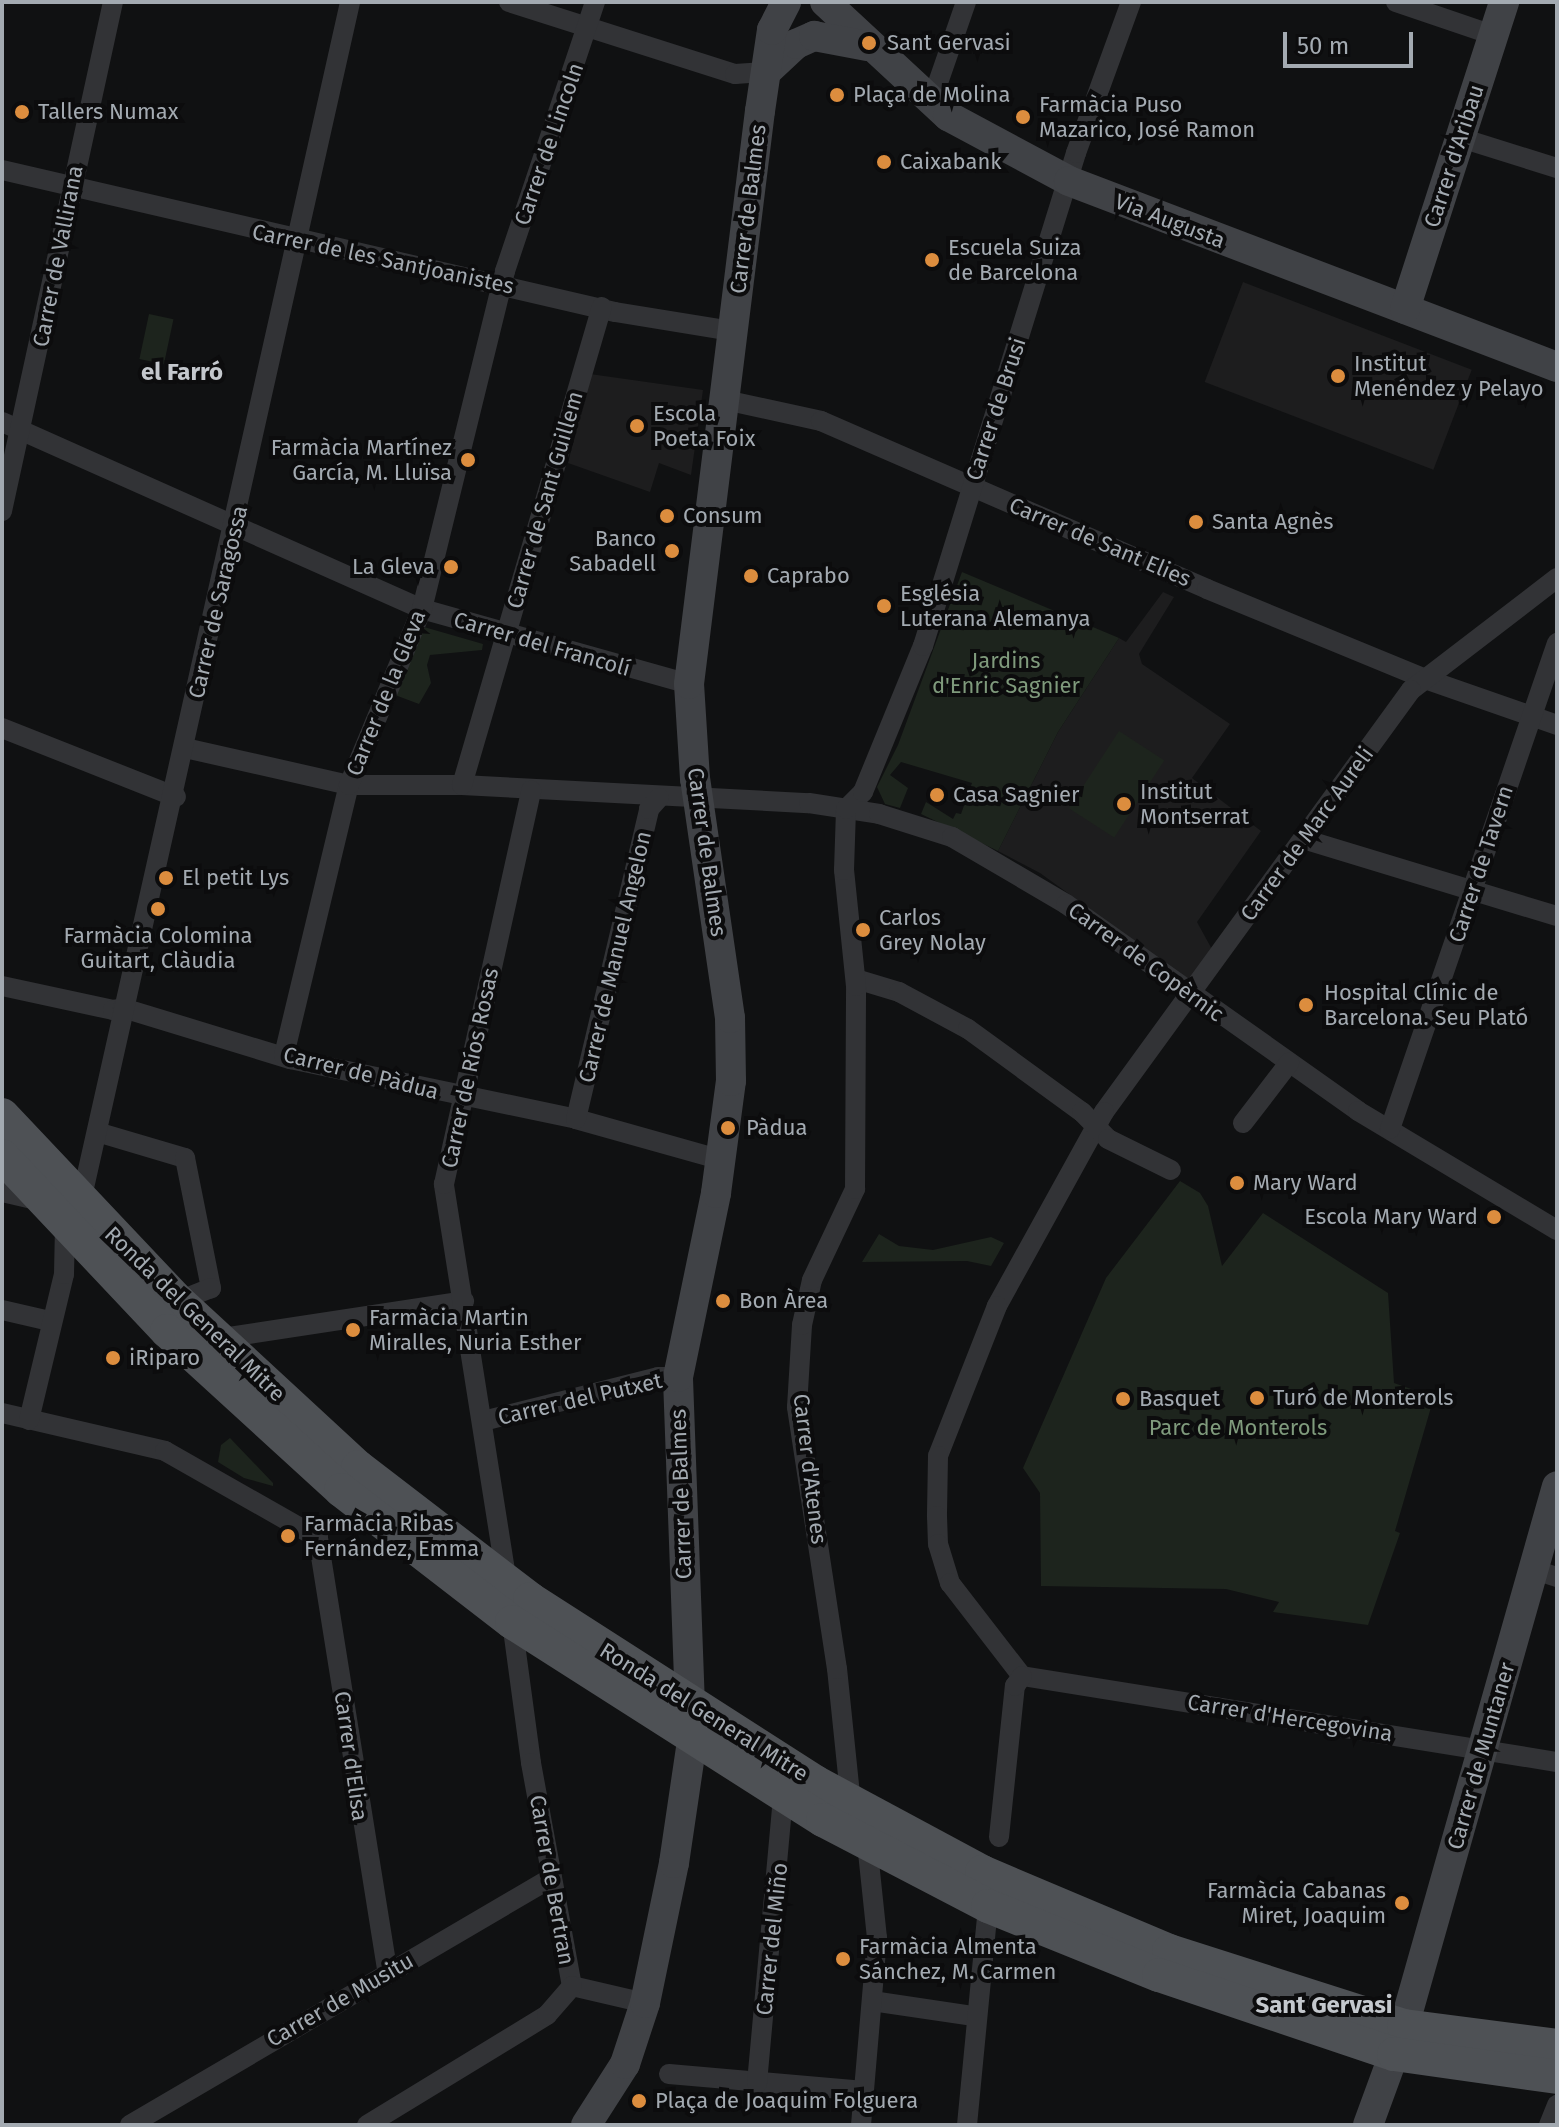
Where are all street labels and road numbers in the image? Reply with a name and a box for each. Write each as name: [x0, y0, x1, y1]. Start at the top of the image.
street label: Carrer de Lincoln: [509, 59, 589, 229]
street label: Carrer d'Aribau: [1418, 81, 1490, 231]
street label: Carrer de Balmes: [725, 123, 771, 295]
street label: Carrer de Vallirana: [27, 163, 89, 349]
street label: Via Augusta: [1111, 188, 1229, 254]
street label: Carrer de les Santjoanistes: [250, 218, 516, 300]
street label: Carrer de Brusi: [960, 334, 1032, 484]
street label: Carrer de Sant Guillem: [501, 388, 589, 612]
street label: Carrer de Sant Elies: [1005, 492, 1195, 592]
street label: Carrer de Saragossa: [183, 503, 253, 701]
street label: Carrer de la Gleva: [341, 606, 431, 780]
street label: Carrer del Francolí: [451, 606, 633, 682]
street label: Carrer de Marc Aureli: [1235, 742, 1379, 926]
street label: Carrer de Balmes: [682, 766, 732, 938]
street label: Carrer de Tavern: [1443, 782, 1519, 946]
street label: Carrer de Manuel Angelon: [573, 829, 657, 1085]
street label: Carrer de Copèrnic: [1063, 897, 1229, 1027]
street label: Carrer de Ríos Rosas: [436, 965, 504, 1171]
street label: Carrer de Pàdua: [281, 1041, 441, 1105]
street label: Ronda del General Mitre: [99, 1221, 291, 1407]
street label: Carrer del Putxet: [495, 1367, 665, 1431]
street label: Carrer d'Atenes: [788, 1392, 832, 1546]
street label: Carrer de Balmes: [665, 1408, 697, 1580]
street label: Ronda del General Mitre: [595, 1637, 813, 1787]
street label: Carrer de Muntaner: [1442, 1659, 1520, 1853]
street label: Carrer d'Elisa: [329, 1689, 373, 1823]
street label: Carrer d'Hercegovina: [1186, 1689, 1394, 1747]
street label: Carrer de Bertran: [524, 1793, 580, 1967]
street label: Carrer del Miño: [751, 1861, 793, 2017]
street label: Carrer de Musitu: [262, 1947, 418, 2053]

